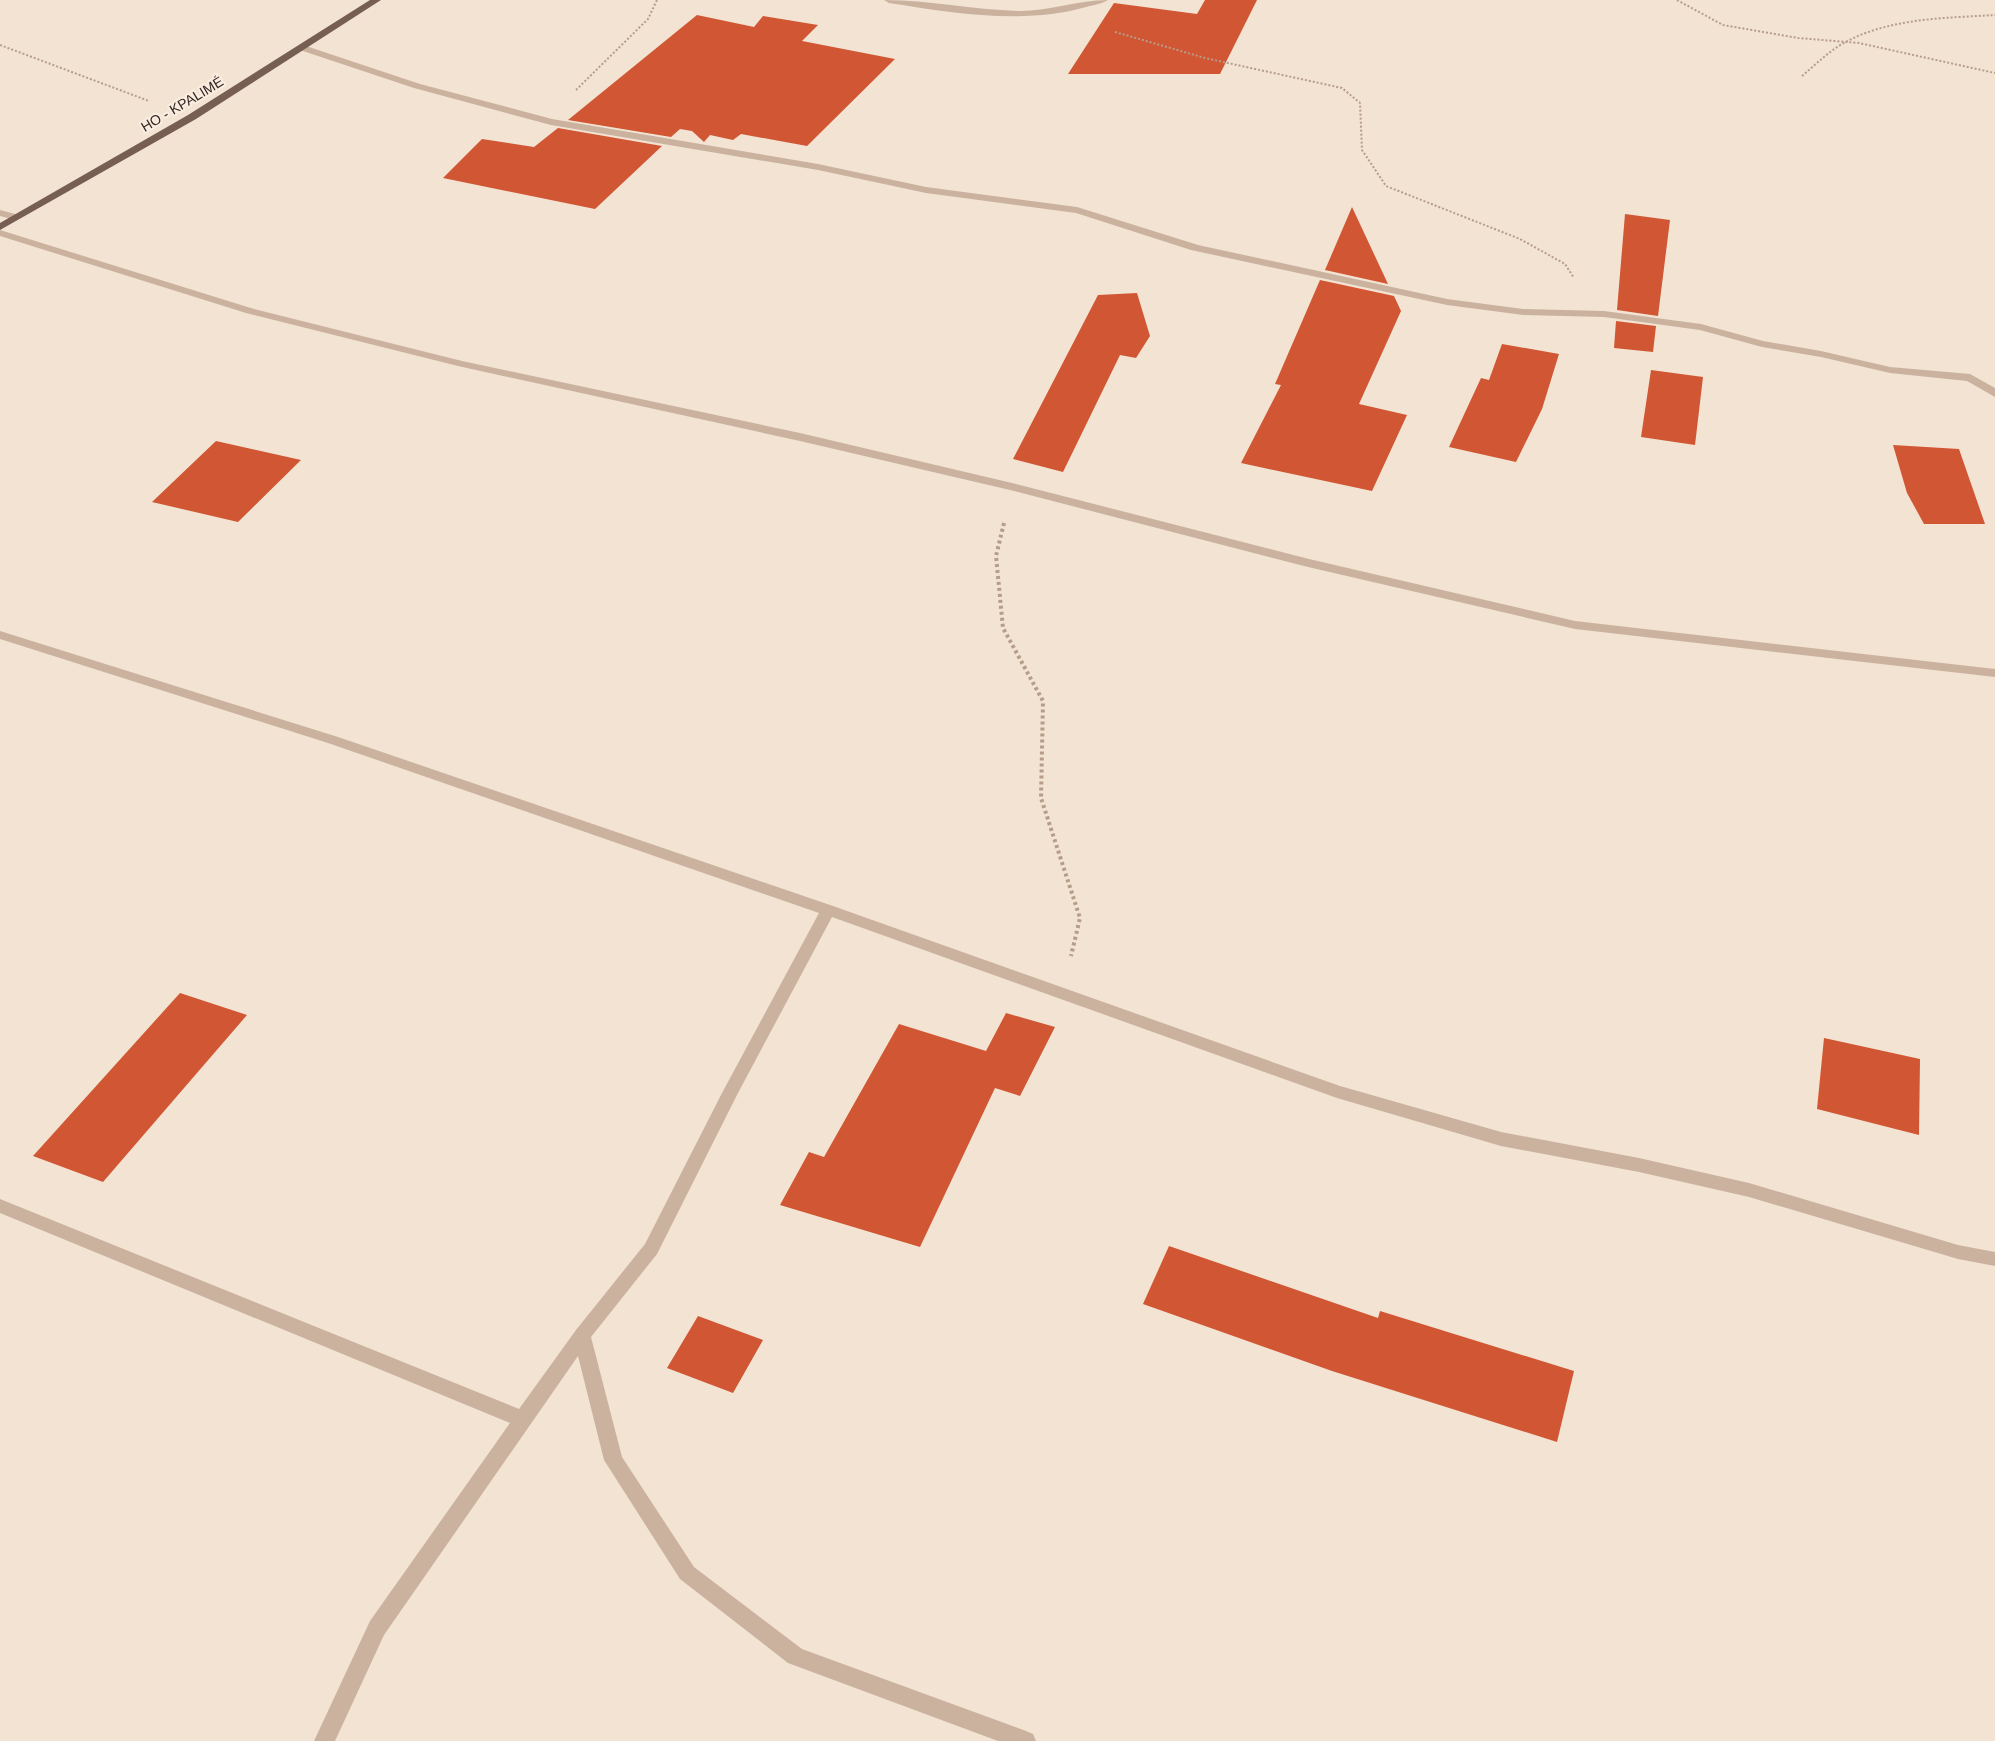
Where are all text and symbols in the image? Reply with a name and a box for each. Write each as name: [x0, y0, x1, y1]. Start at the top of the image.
street label: HO - KPALIMÉ: [138, 73, 226, 135]

